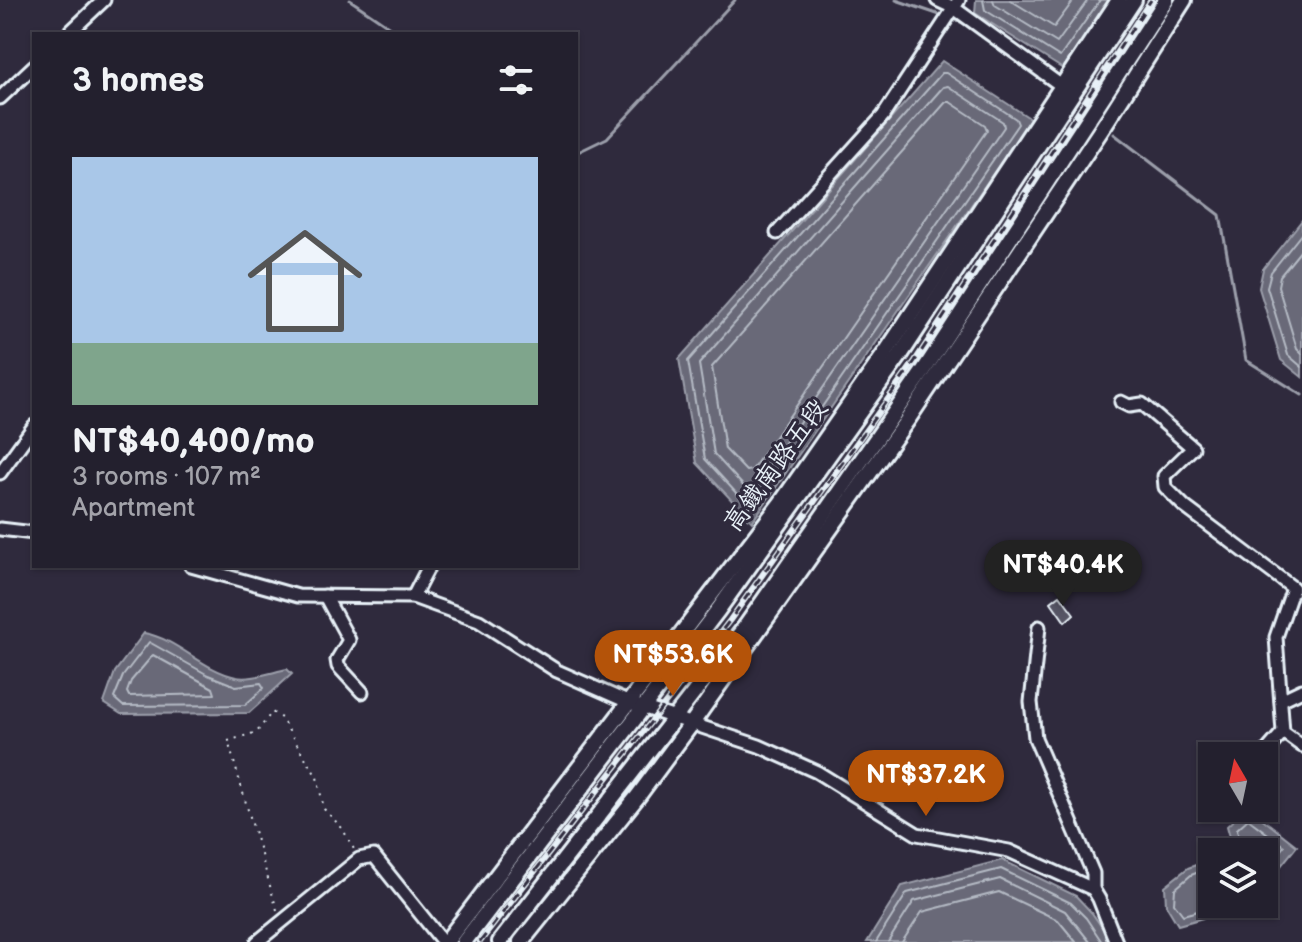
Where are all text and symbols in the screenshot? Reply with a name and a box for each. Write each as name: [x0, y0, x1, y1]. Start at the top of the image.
icon: filters: [494, 58, 538, 102]
text: 3 homes: [72, 60, 204, 101]
icon: home: [233, 209, 377, 353]
street label: 高鐵南路五段: [718, 394, 834, 538]
text: NT$40,400/mo: [72, 421, 315, 462]
text: 3 rooms · 107 m²: [72, 462, 261, 493]
text: Apartment: [72, 493, 195, 524]
pin: NT$40.4K: [980, 540, 1146, 608]
text: NT$40.4K: [1002, 550, 1124, 581]
pin: NT$53.6K: [590, 630, 756, 698]
text: NT$53.6K: [613, 640, 733, 671]
north arrow: [1198, 742, 1278, 822]
map controls: [1198, 742, 1278, 918]
pin: NT$37.2K: [843, 750, 1009, 818]
text: NT$37.2K: [866, 760, 986, 791]
button: layers: [1198, 838, 1278, 918]

